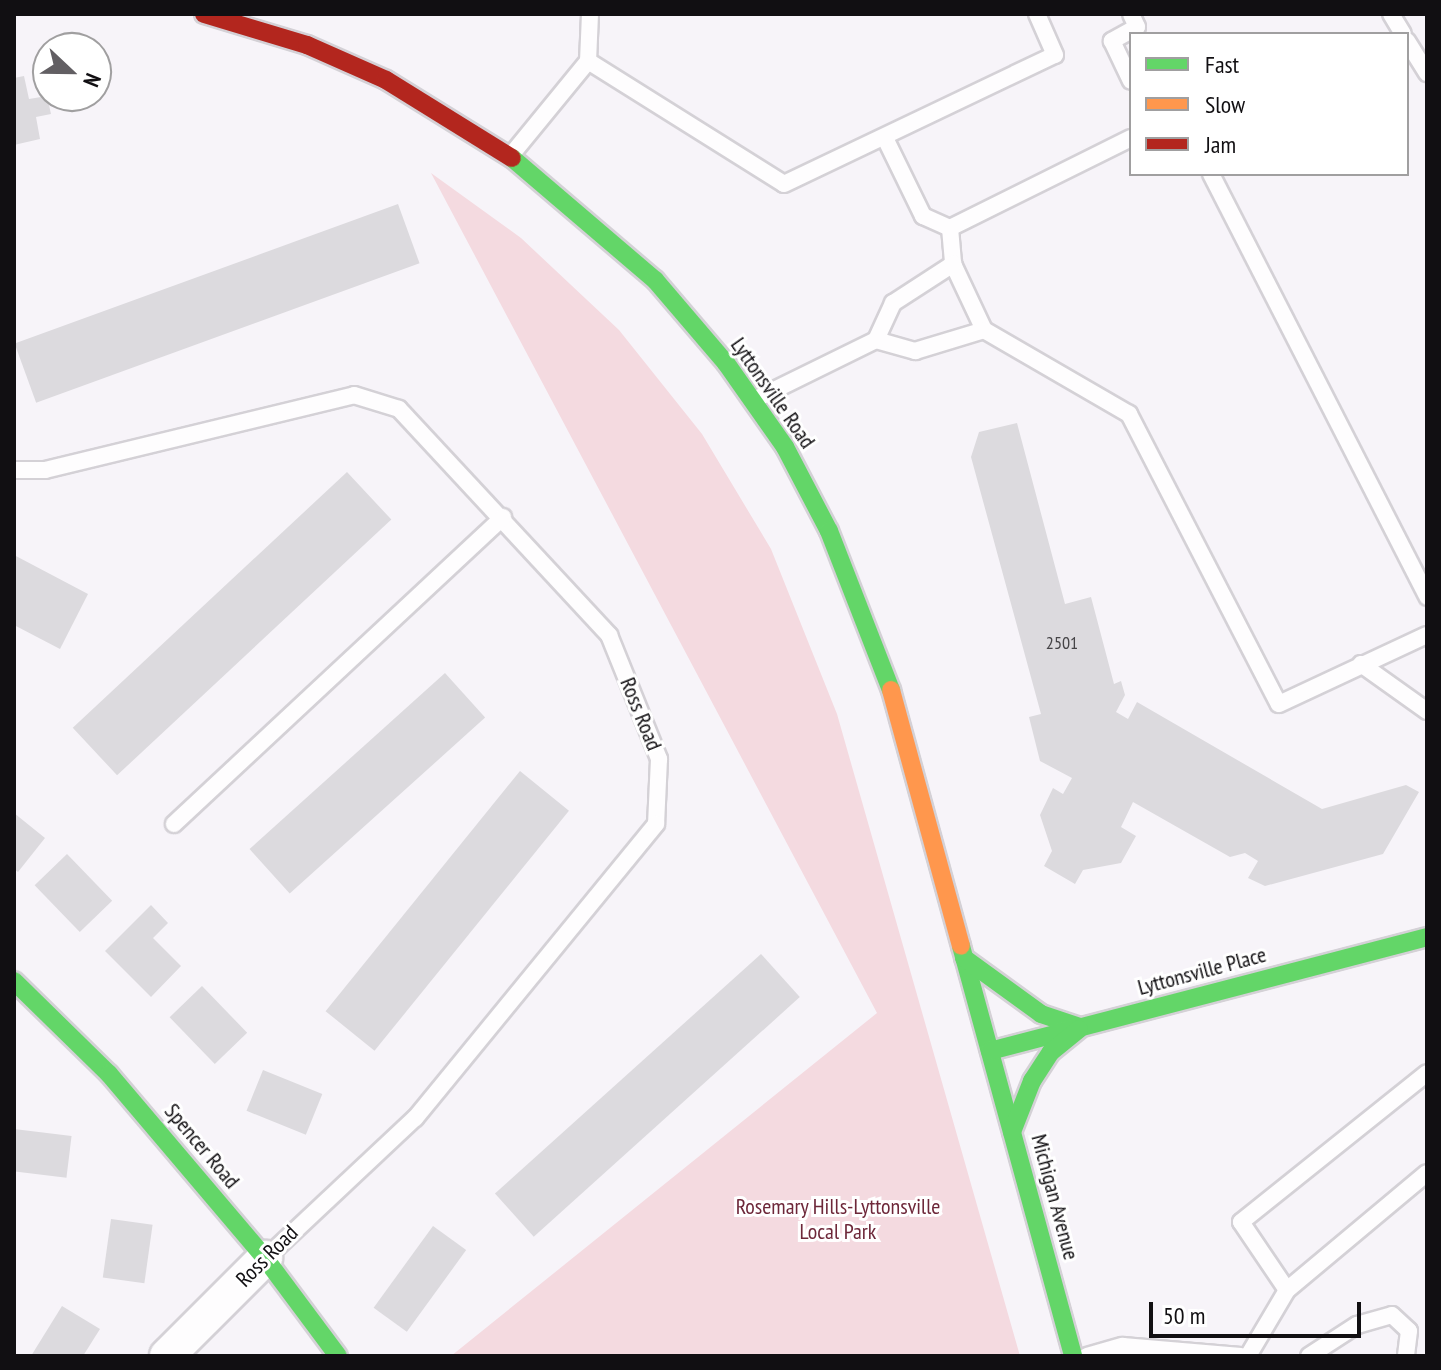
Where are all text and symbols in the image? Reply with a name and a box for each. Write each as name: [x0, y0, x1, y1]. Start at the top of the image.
north arrow: [32, 32, 112, 112]
legend: [1129, 32, 1409, 176]
text: Fast: [1205, 49, 1239, 80]
text: N: [77, 69, 108, 91]
text: Slow: [1205, 89, 1245, 120]
text: Jam: [1205, 129, 1236, 160]
street label: Lyttonsville Road: [725, 333, 821, 453]
house number: 2501: [1046, 632, 1078, 654]
street label: Ross Road: [614, 674, 668, 754]
street label: Lyttonsville Place: [1135, 941, 1269, 1001]
street label: Spencer Road: [159, 1098, 245, 1194]
street label: Michigan Avenue: [1026, 1131, 1084, 1263]
park label: Rosemary Hills-Lyttonsville Local Park: [735, 1193, 941, 1244]
street label: Ross Road: [231, 1220, 303, 1292]
scale bar: [1153, 1286, 1365, 1336]
text: 50 m: [1163, 1300, 1205, 1331]

